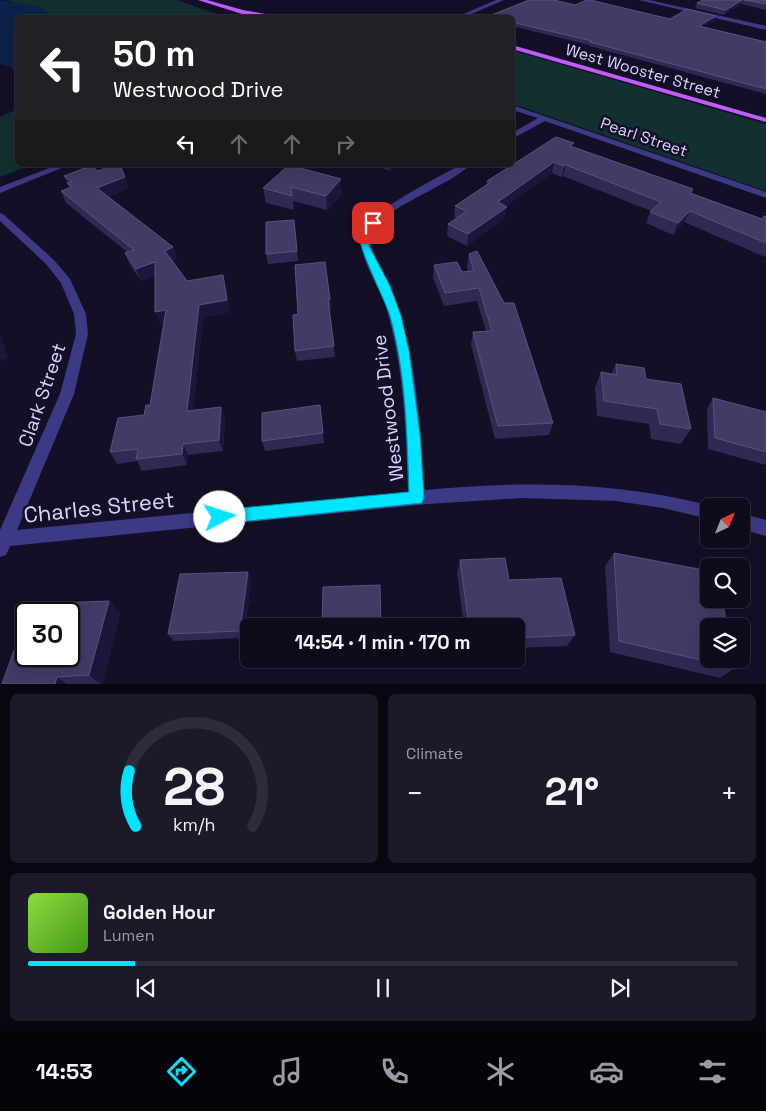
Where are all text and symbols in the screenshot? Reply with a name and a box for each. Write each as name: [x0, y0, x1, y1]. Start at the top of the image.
text: 50 m: [113, 32, 195, 76]
icon: left: [30, 35, 95, 100]
street label: West Wooster Street: [563, 39, 723, 103]
text: Westwood Drive: [113, 75, 284, 103]
street label: Pearl Street: [598, 112, 690, 162]
icon: left: [172, 130, 200, 158]
icon: ahead: [225, 130, 253, 158]
icon: ahead: [278, 130, 306, 158]
icon: right: [331, 130, 359, 158]
pin: [352, 202, 394, 244]
icon: arrive: [359, 209, 387, 237]
street label: Westwood Drive: [367, 333, 409, 483]
street label: Clark Street: [13, 340, 71, 450]
street label: Charles Street: [22, 485, 176, 529]
position arrow: [193, 490, 245, 542]
north arrow: [700, 498, 750, 548]
map controls: [700, 498, 750, 668]
button: search: [700, 558, 750, 608]
speed limit sign: 30: [15, 602, 80, 667]
button: layers: [700, 618, 750, 668]
text: 14:54 · 1 min · 170 m: [294, 630, 471, 655]
text: Climate: [406, 743, 463, 764]
text: 28: [163, 754, 225, 820]
text: 21°: [545, 768, 599, 816]
text: −: [406, 775, 423, 811]
text: +: [721, 775, 738, 811]
text: km/h: [173, 813, 215, 836]
text: Golden Hour: [103, 900, 215, 925]
text: Lumen: [103, 925, 155, 946]
icon: previous: [132, 974, 160, 1002]
icon: pause: [369, 974, 397, 1002]
icon: next: [606, 974, 634, 1002]
icon: directions: [164, 1054, 199, 1089]
icon: music: [270, 1054, 305, 1089]
icon: phone: [377, 1054, 412, 1089]
icon: climate: [483, 1054, 518, 1089]
icon: car: [589, 1054, 624, 1089]
icon: filters: [695, 1054, 730, 1089]
text: 14:53: [36, 1057, 93, 1085]

